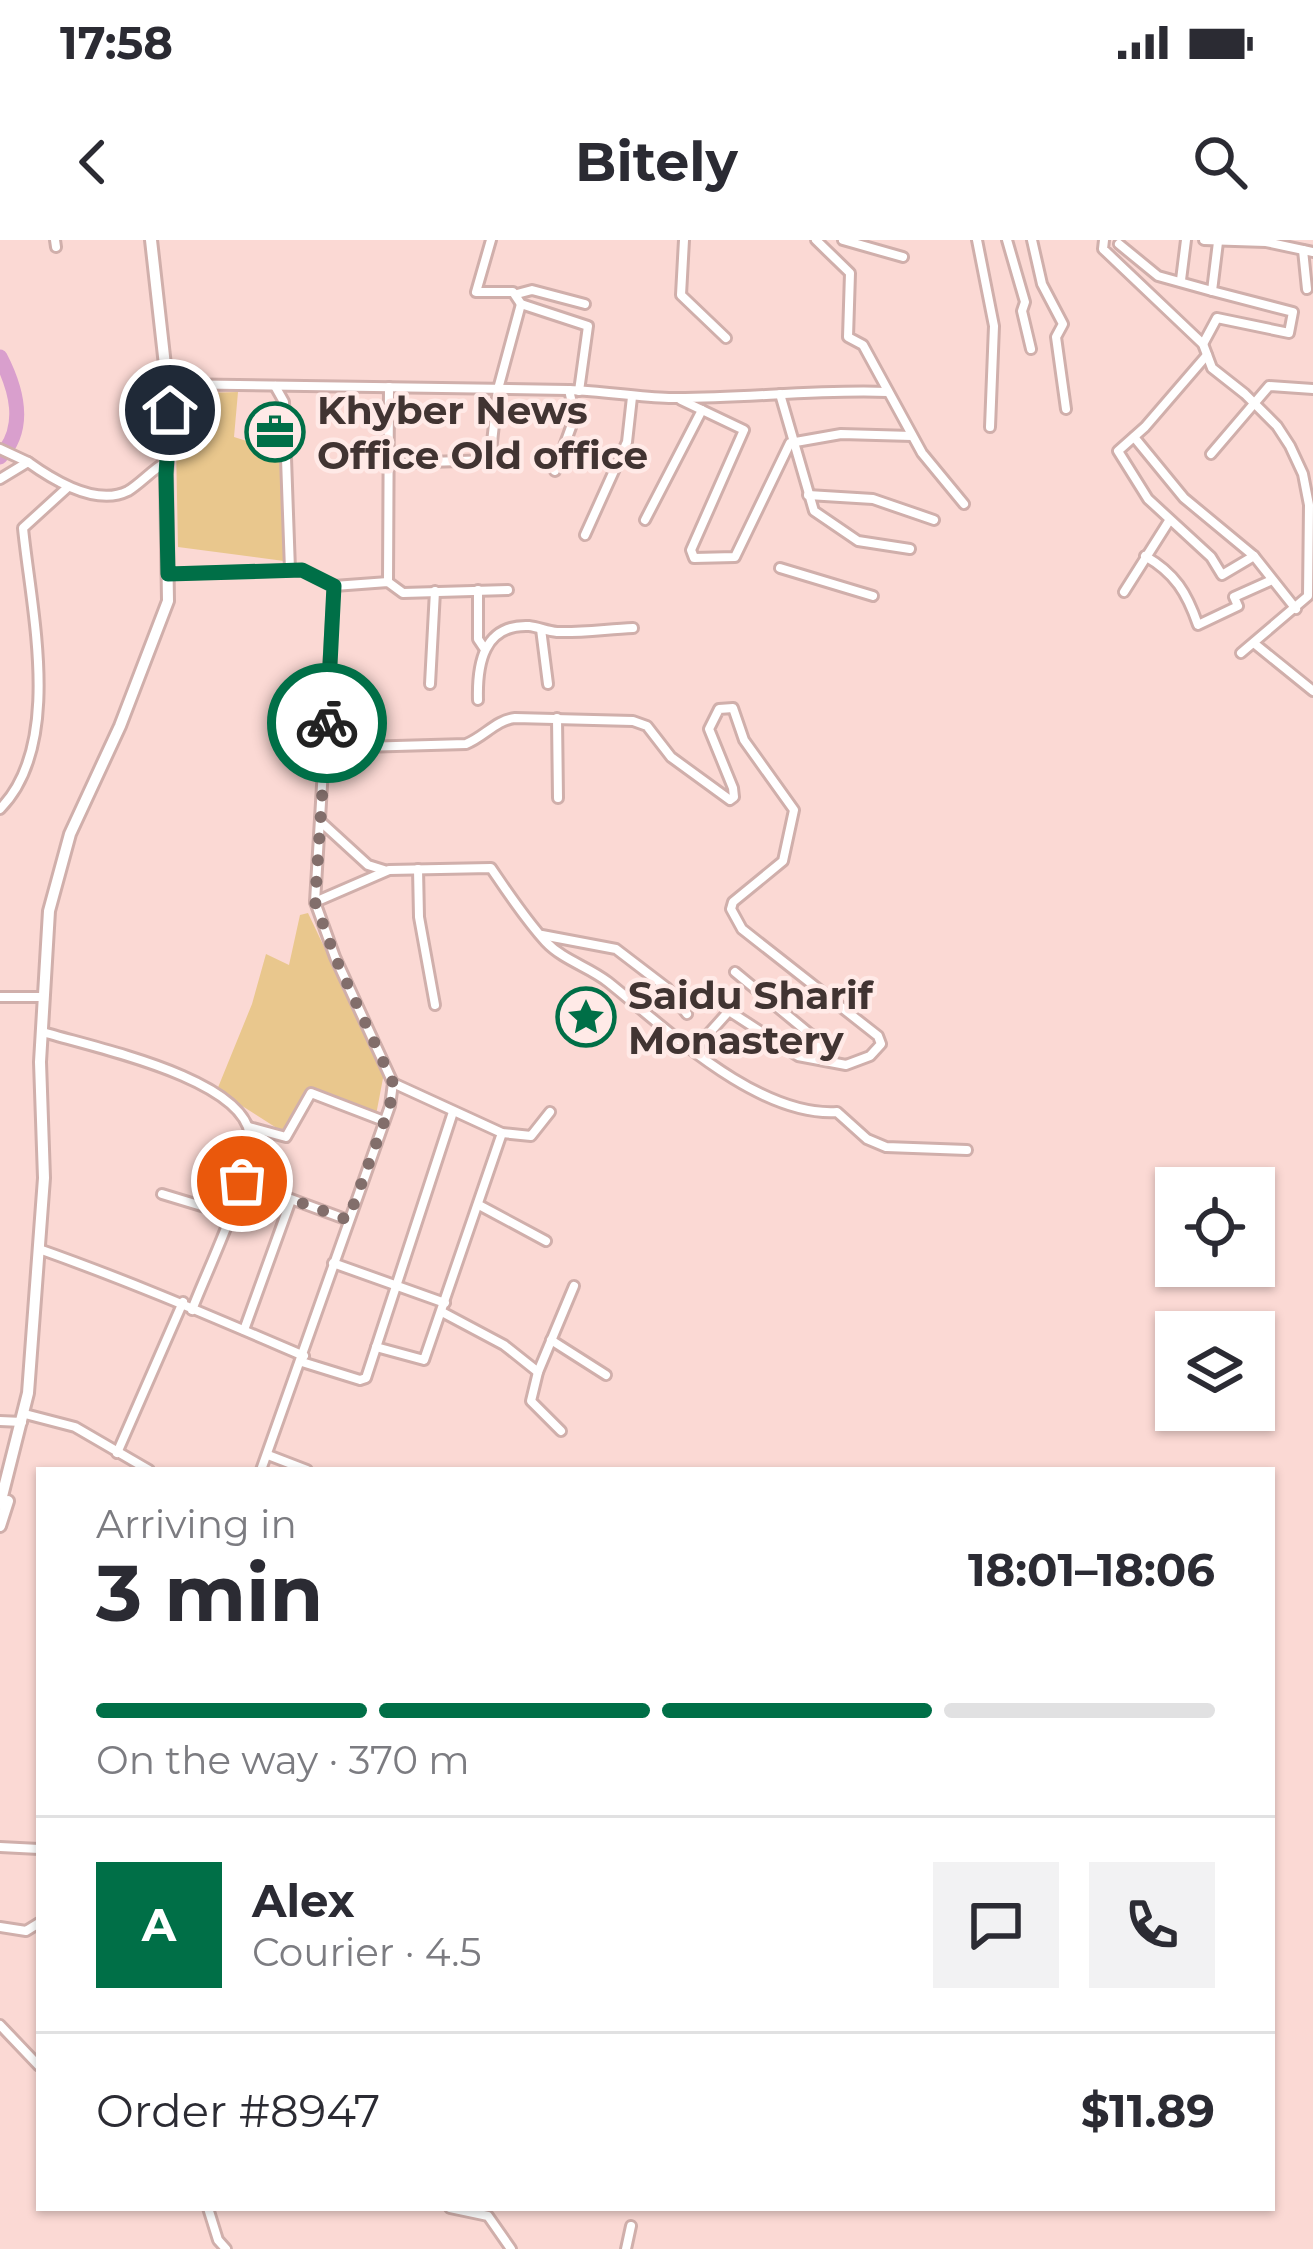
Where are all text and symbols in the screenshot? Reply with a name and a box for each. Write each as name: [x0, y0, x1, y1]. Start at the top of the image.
text: 17:58: [60, 15, 173, 70]
icon: back: [60, 129, 126, 195]
text: Bitely: [575, 129, 738, 195]
icon: search: [1187, 129, 1253, 195]
pin: [119, 359, 221, 461]
icon: home: [137, 377, 203, 443]
place label: Khyber News Office Old office: [317, 386, 648, 479]
office icon: Khyber News Office Old office: [244, 401, 306, 463]
courier: [267, 663, 387, 783]
icon: bike: [294, 690, 360, 756]
place label: Saidu Sharif Monastery: [628, 971, 875, 1064]
place icon: Saidu Sharif Monastery: [555, 986, 617, 1048]
pin: [191, 1130, 293, 1232]
icon: bag: [209, 1148, 275, 1214]
map controls: [1155, 1167, 1275, 1431]
button: locate: [1155, 1167, 1275, 1287]
button: layers: [1155, 1311, 1275, 1431]
text: Arriving in: [96, 1500, 297, 1548]
text: 18:01–18:06: [968, 1542, 1215, 1597]
text: 3 min: [96, 1545, 323, 1641]
text: On the way · 370 m: [96, 1736, 470, 1784]
button: chat: [933, 1862, 1059, 1988]
button: phone: [1089, 1862, 1215, 1988]
text: Alex: [252, 1873, 355, 1928]
text: A: [142, 1897, 176, 1952]
text: Courier · 4.5: [252, 1928, 482, 1976]
text: Order #8947: [96, 2083, 380, 2138]
text: $11.89: [1081, 2083, 1215, 2138]

